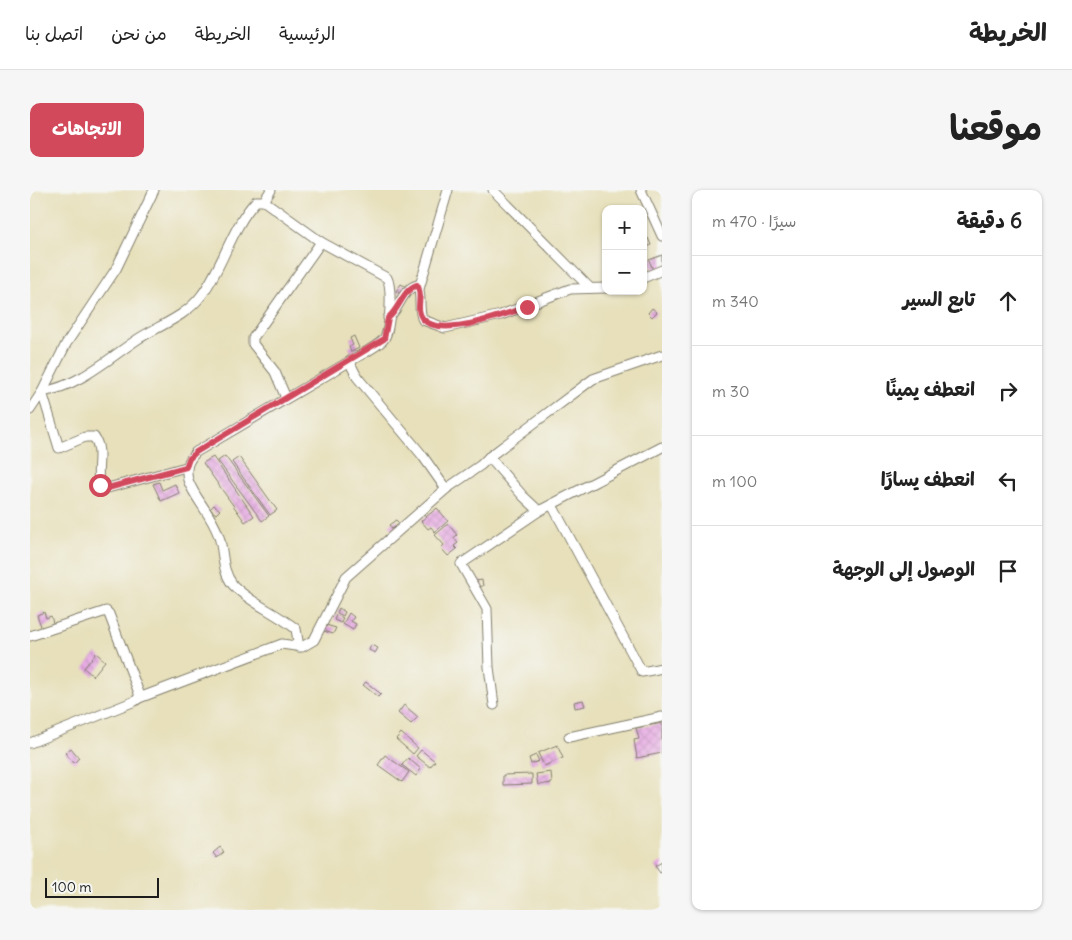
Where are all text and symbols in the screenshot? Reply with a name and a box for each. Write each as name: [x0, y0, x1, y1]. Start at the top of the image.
text: الخريطة: [969, 17, 1047, 47]
text: اتصل بنا: [25, 22, 83, 45]
text: من نحن: [111, 22, 167, 45]
text: الخريطة: [195, 22, 251, 45]
text: الرئيسية: [279, 22, 336, 45]
button: الاتجاهات: [30, 103, 144, 157]
text: موقعنا: [949, 105, 1042, 149]
map controls: [602, 205, 647, 295]
button: +: [602, 205, 647, 250]
text: 6 دقيقة: [956, 207, 1022, 234]
text: سيرًا · 470 m: [712, 211, 796, 231]
button: −: [602, 250, 647, 295]
text: تابع السير: [903, 287, 975, 311]
icon: ahead: [994, 287, 1022, 315]
text: 340 m: [712, 291, 759, 311]
route end: [516, 296, 539, 319]
text: انعطف يمينًا: [886, 377, 975, 401]
icon: right: [994, 377, 1022, 405]
text: 30 m: [712, 381, 749, 401]
text: انعطف يسارًا: [881, 467, 975, 491]
icon: left: [994, 467, 1022, 495]
text: 100 m: [712, 471, 757, 491]
route start: [89, 474, 112, 497]
text: الوصول إلى الوجهة: [832, 557, 975, 581]
icon: arrive: [994, 557, 1022, 585]
scale bar: [45, 875, 159, 898]
text: 100 m: [52, 878, 92, 896]

